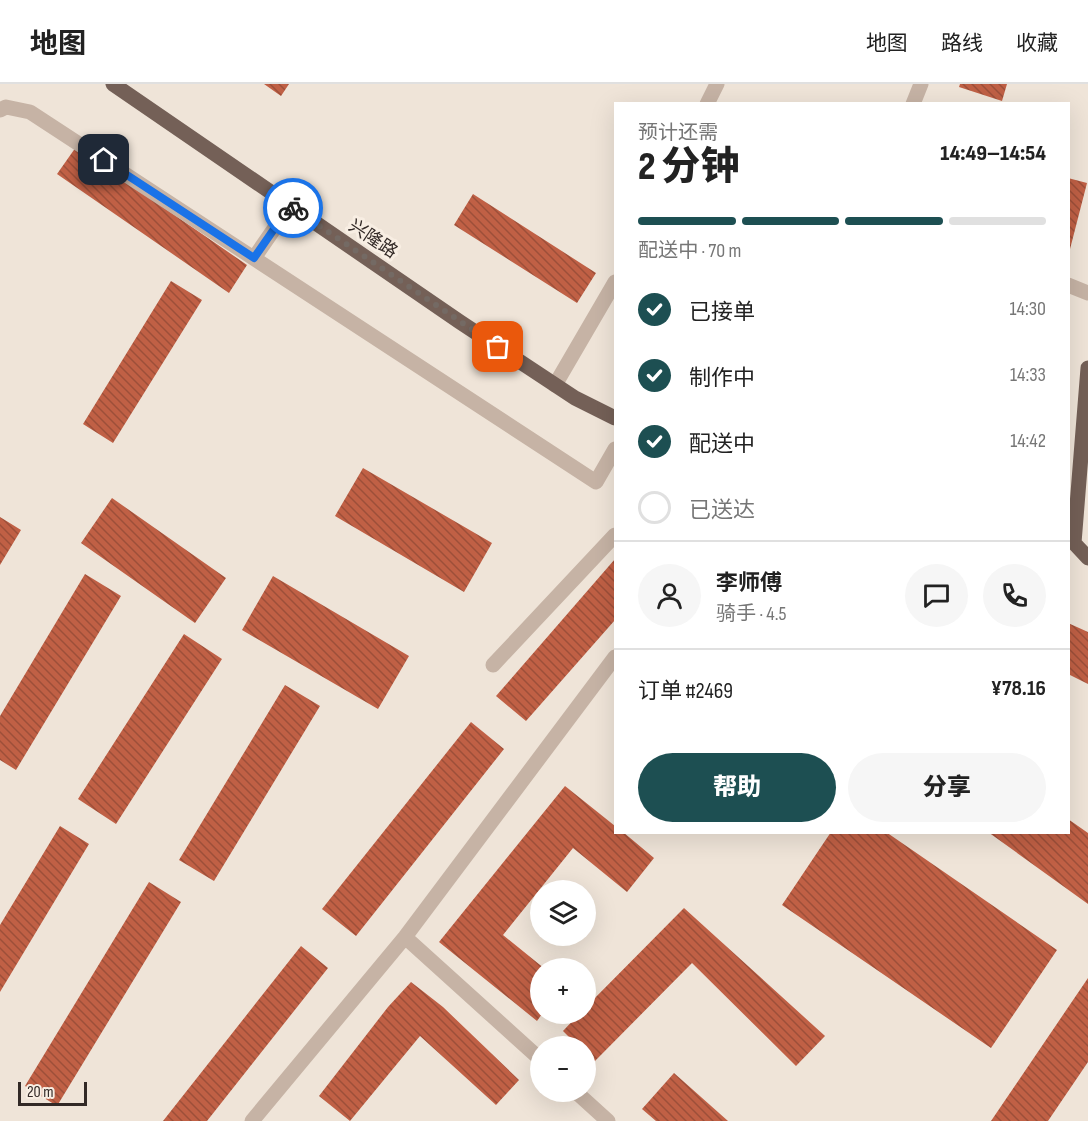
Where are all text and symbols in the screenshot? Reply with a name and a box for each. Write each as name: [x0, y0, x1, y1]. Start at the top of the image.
text: 地图: [30, 28, 86, 61]
text: 地图: [866, 31, 908, 56]
text: 路线: [941, 31, 983, 56]
text: 收藏: [1016, 31, 1058, 56]
text: 预计还需: [638, 121, 718, 145]
pin: [78, 134, 129, 185]
text: 14:49–14:54: [940, 140, 1046, 167]
icon: home: [87, 143, 120, 176]
text: 2 分钟: [638, 144, 740, 191]
courier: [263, 178, 323, 238]
icon: bike: [277, 192, 310, 225]
street label: 兴隆路: [345, 215, 401, 263]
text: 配送中 · 70 m: [638, 239, 741, 263]
icon: check: [638, 293, 671, 326]
text: 14:30: [1010, 297, 1046, 321]
text: 已接单: [689, 299, 755, 326]
pin: [472, 321, 523, 372]
icon: bag: [481, 330, 514, 363]
icon: check: [638, 359, 671, 392]
text: 14:33: [1010, 363, 1046, 387]
text: 制作中: [689, 365, 755, 392]
icon: check: [638, 425, 671, 458]
text: 14:42: [1010, 429, 1046, 453]
text: 配送中: [689, 431, 755, 458]
text: 已送达: [689, 497, 755, 524]
button: person: [638, 564, 701, 627]
button: chat: [905, 564, 968, 627]
button: phone: [983, 564, 1046, 627]
text: 李师傅: [716, 570, 782, 597]
text: 骑手 · 4.5: [716, 602, 786, 626]
text: ¥78.16: [991, 675, 1046, 702]
text: 订单 #2469: [638, 678, 733, 705]
button: 帮助: [638, 753, 836, 822]
button: 分享: [848, 753, 1046, 822]
map controls: [530, 880, 596, 1102]
button: layers: [530, 880, 596, 946]
button: +: [530, 958, 596, 1024]
button: −: [530, 1036, 596, 1102]
scale bar: [18, 1079, 87, 1106]
text: 20 m: [27, 1083, 54, 1102]

